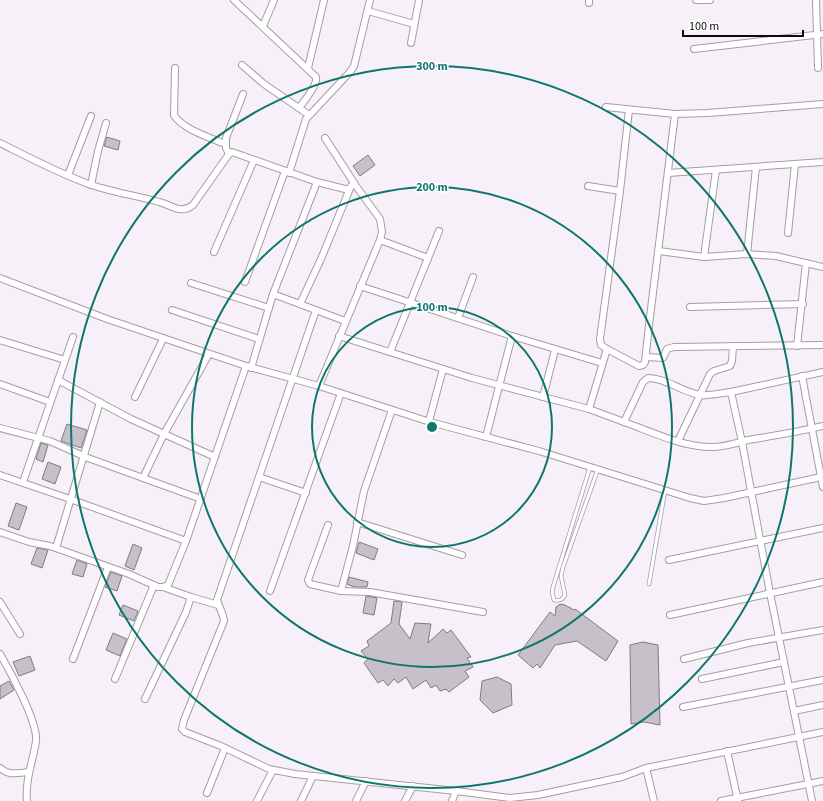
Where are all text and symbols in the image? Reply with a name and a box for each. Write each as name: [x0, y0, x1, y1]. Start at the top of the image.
scale bar: [683, 12, 803, 38]
text: 100 m: [689, 18, 719, 35]
text: 300 m: [416, 58, 448, 75]
text: 200 m: [416, 179, 448, 196]
text: 100 m: [416, 299, 448, 316]
centre of rings: [425, 420, 439, 434]

